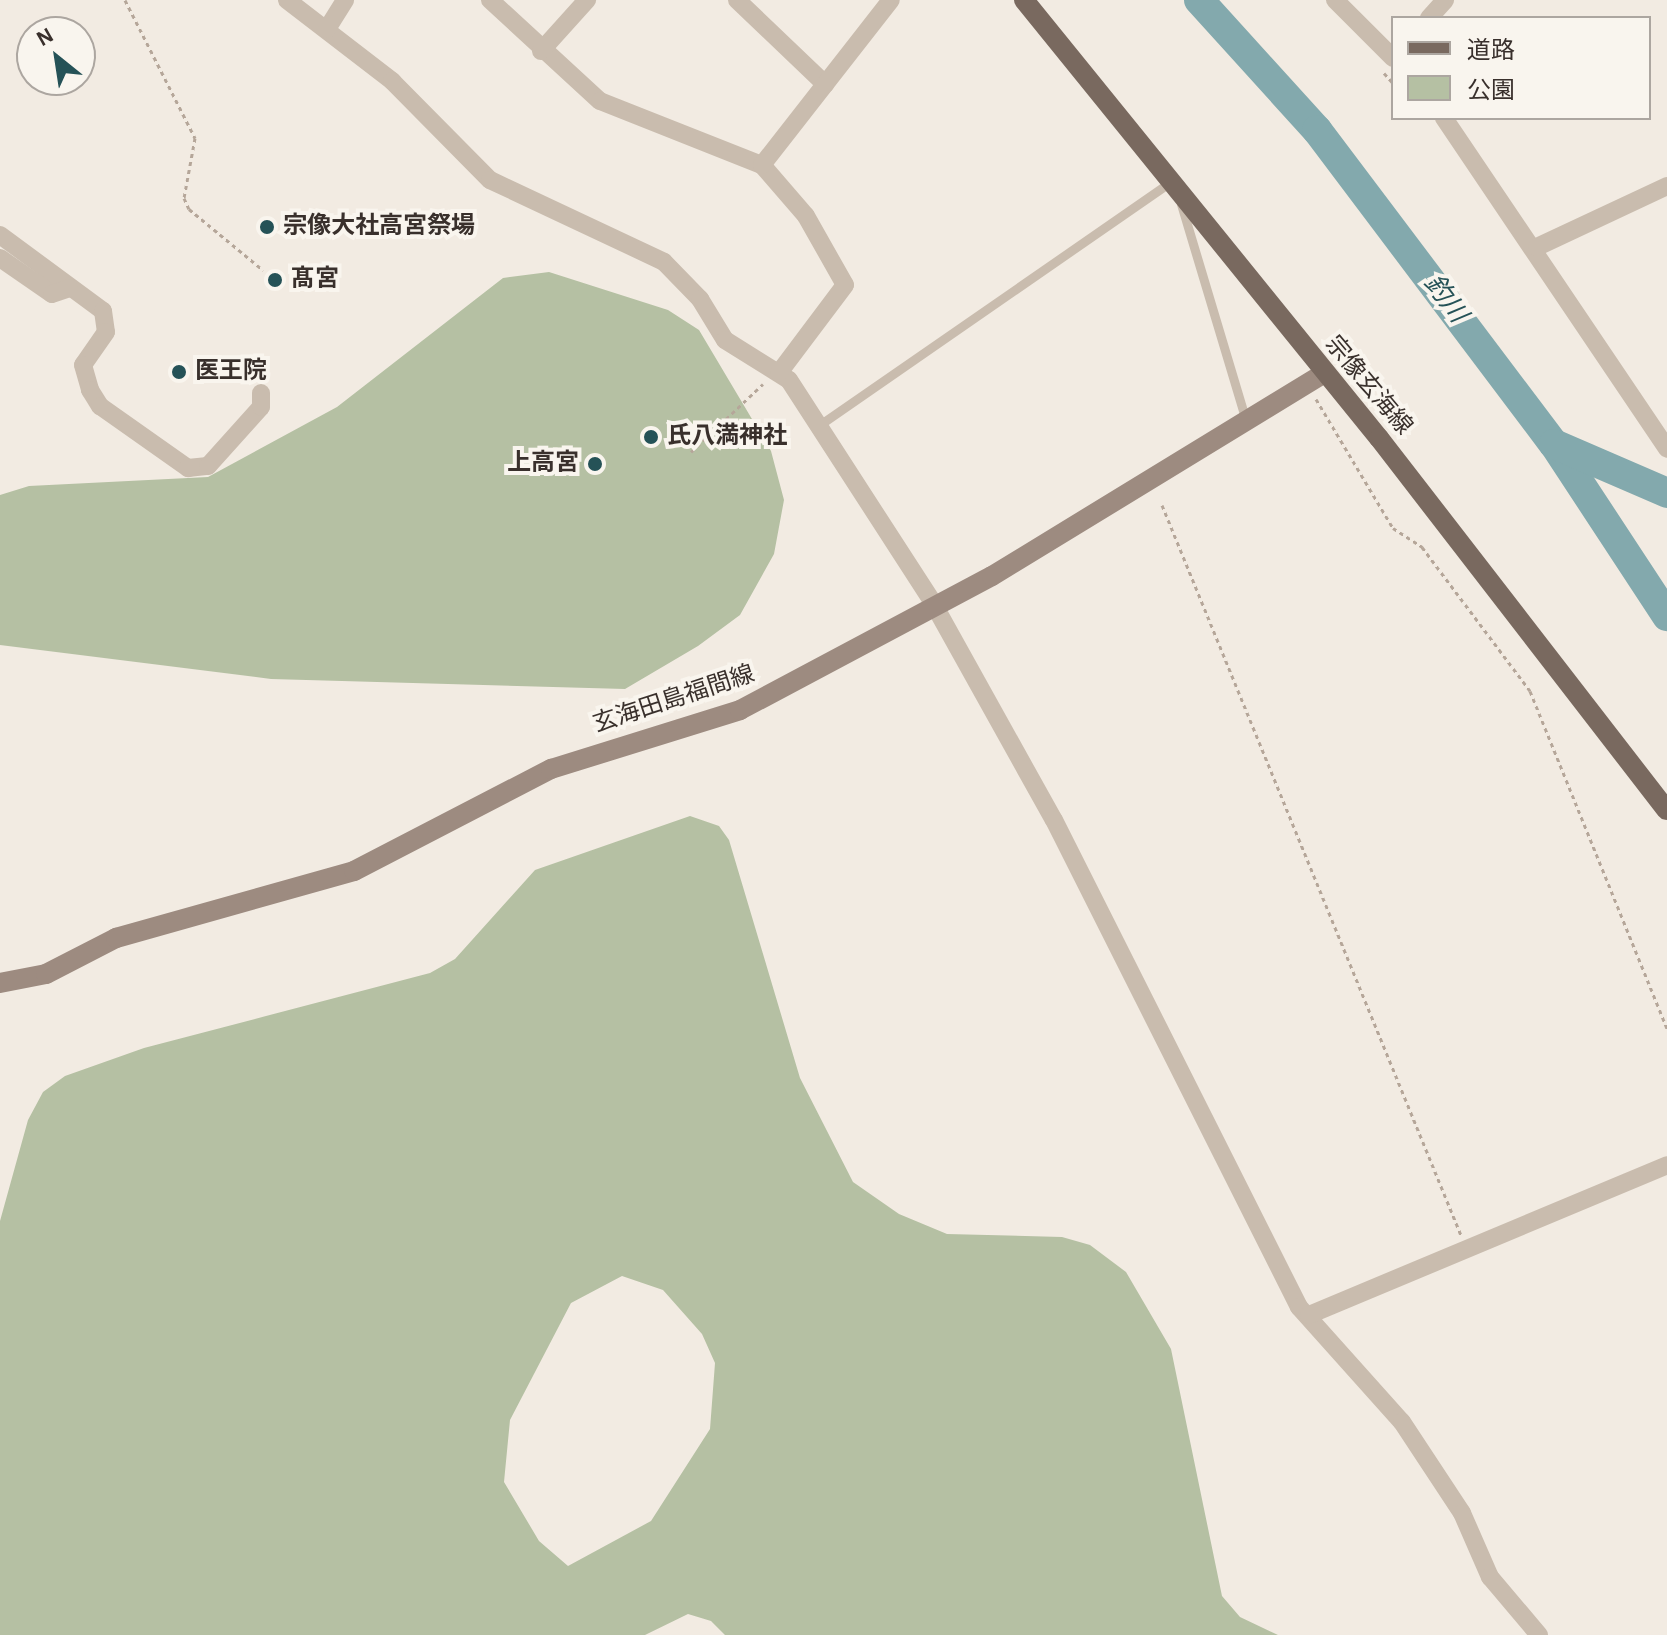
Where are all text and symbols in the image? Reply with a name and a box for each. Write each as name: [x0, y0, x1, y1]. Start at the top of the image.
north arrow: [16, 16, 96, 96]
legend: [1391, 16, 1651, 120]
text: N: [33, 24, 57, 50]
text: 道路: [1467, 39, 1515, 63]
text: 公園: [1467, 79, 1515, 103]
place label: 宗像大社高宮祭場: [283, 213, 475, 241]
marker: 宗像大社高宮祭場: [258, 218, 276, 236]
place label: 髙宮: [291, 266, 339, 294]
water label: 釣川: [1417, 269, 1473, 329]
marker: 髙宮: [266, 271, 284, 289]
street label: 宗像玄海線: [1318, 331, 1418, 441]
place label: 医王院: [195, 358, 267, 386]
marker: 医王院: [170, 363, 188, 381]
place label: 氏八満神社: [667, 423, 787, 451]
marker: 氏八満神社: [642, 428, 660, 446]
place label: 上高宮: [507, 450, 579, 478]
marker: 上高宮: [586, 455, 604, 473]
street label: 玄海田島福間線: [590, 660, 758, 740]

